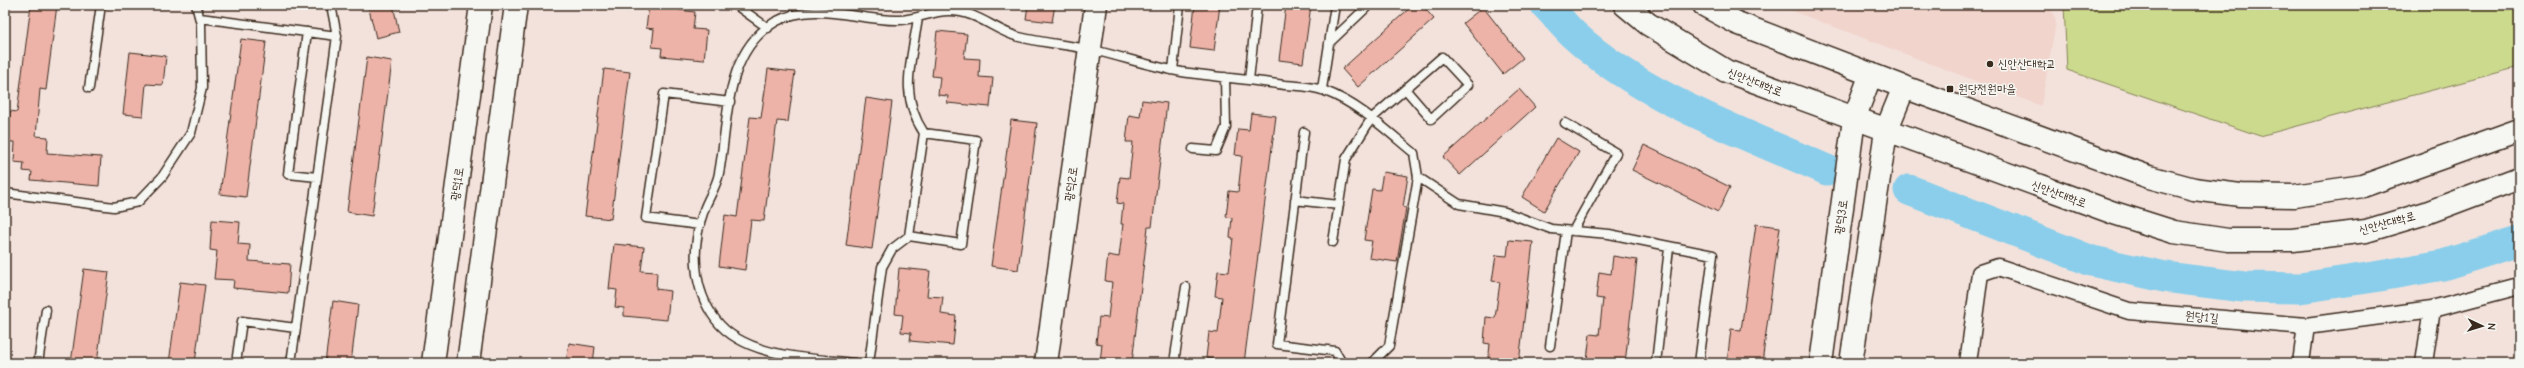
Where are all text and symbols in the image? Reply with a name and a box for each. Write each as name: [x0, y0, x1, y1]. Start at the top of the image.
place label: 신안산대학교: [1998, 57, 2056, 71]
marker: 신안산대학교: [1985, 59, 1995, 69]
street label: 신안산대학로: [1725, 65, 1785, 99]
place label: 원당전원마을: [1958, 82, 2016, 96]
marker: 원당전원마을: [1945, 84, 1955, 94]
street label: 광덕1로: [448, 166, 466, 202]
street label: 광덕2로: [1062, 166, 1080, 202]
street label: 신안산대학로: [2029, 178, 2089, 210]
street label: 광덕3로: [1832, 199, 1850, 235]
street label: 신안산대학로: [2357, 209, 2417, 237]
north arrow: [2462, 306, 2502, 346]
street label: 원당1길: [2185, 309, 2220, 325]
text: N: [2485, 323, 2498, 331]

